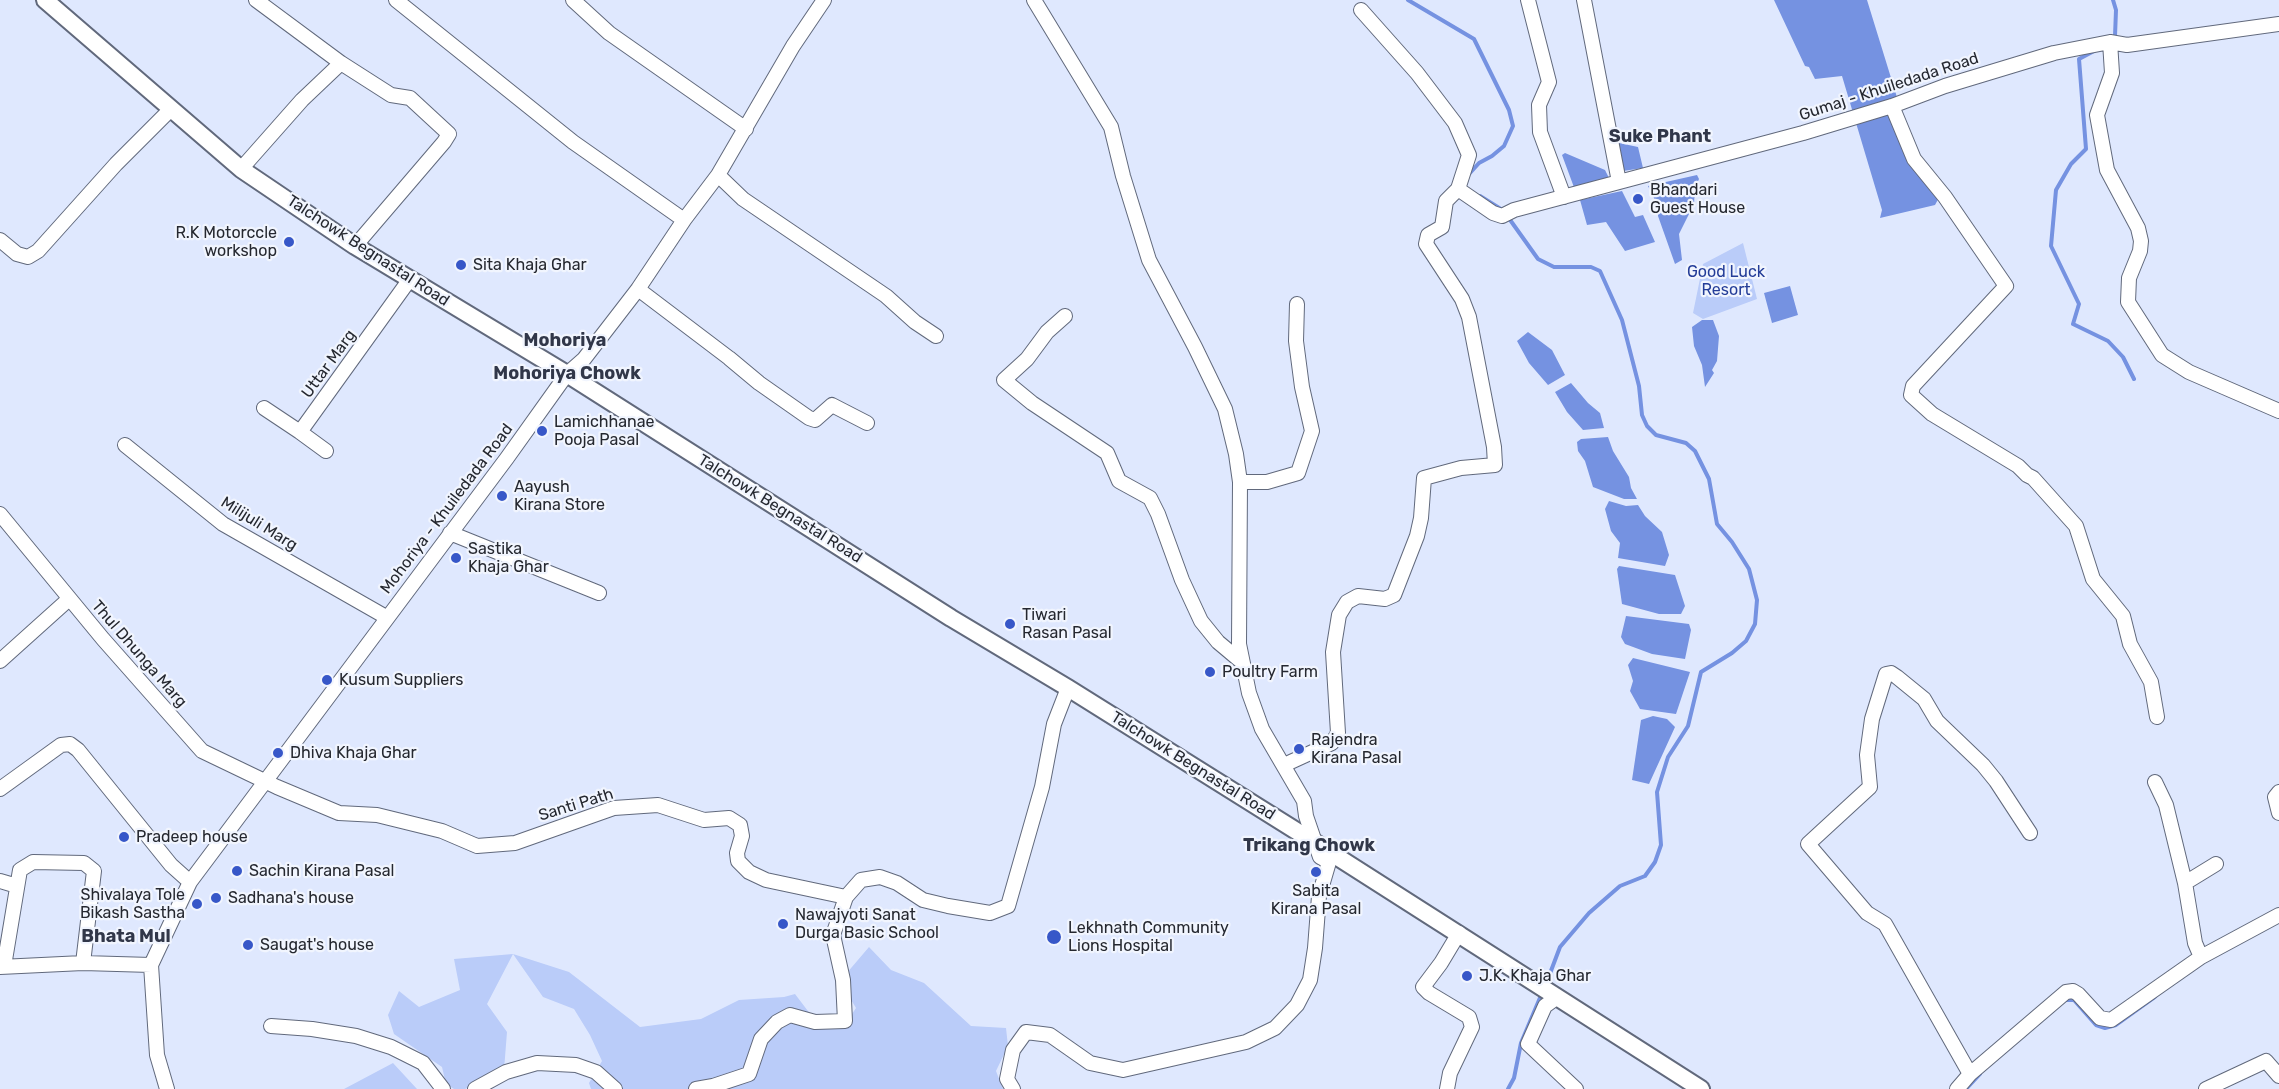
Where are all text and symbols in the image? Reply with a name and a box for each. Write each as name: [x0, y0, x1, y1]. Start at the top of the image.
street label: Gumaj - Khuiledada Road: [1797, 49, 1981, 125]
district label: Suke Phant: [1609, 126, 1711, 148]
place label: Bhandari Guest House: [1650, 180, 1745, 218]
street label: Talchowk Begnastal Road: [283, 191, 453, 311]
marker: Bhandari Guest House: [1631, 192, 1645, 206]
place label: R.K Motorccle workshop: [175, 223, 277, 261]
marker: R.K Motorccle workshop: [282, 235, 296, 249]
place label: Sita Khaja Ghar: [473, 255, 587, 275]
marker: Sita Khaja Ghar: [454, 258, 468, 272]
park label: Good Luck Resort: [1687, 262, 1765, 300]
street label: Uttar Marg: [298, 326, 360, 402]
district label: Mohoriya: [524, 330, 606, 352]
district label: Mohoriya Chowk: [493, 363, 641, 385]
place label: Lamichhanae Pooja Pasal: [554, 412, 655, 450]
street label: Mohoriya - Khuiledada Road: [377, 420, 517, 598]
marker: Lamichhanae Pooja Pasal: [535, 424, 549, 438]
street label: Talchowk Begnastal Road: [694, 451, 866, 567]
place label: Aayush Kirana Store: [514, 477, 605, 515]
marker: Aayush Kirana Store: [495, 489, 509, 503]
street label: Milijuli Marg: [217, 493, 301, 555]
place label: Sastika Khaja Ghar: [468, 539, 549, 577]
marker: Sastika Khaja Ghar: [449, 551, 463, 565]
street label: Thul Dhunga Marg: [87, 597, 191, 711]
place label: Tiwari Rasan Pasal: [1022, 605, 1112, 643]
marker: Tiwari Rasan Pasal: [1003, 617, 1017, 631]
place label: Poultry Farm: [1222, 662, 1318, 682]
marker: Poultry Farm: [1203, 665, 1217, 679]
place label: Kusum Suppliers: [339, 670, 463, 690]
marker: Kusum Suppliers: [320, 673, 334, 687]
street label: Talchowk Begnastal Road: [1107, 708, 1279, 824]
place label: Rajendra Kirana Pasal: [1311, 730, 1402, 768]
marker: Rajendra Kirana Pasal: [1292, 742, 1306, 756]
place label: Dhiva Khaja Ghar: [290, 743, 417, 763]
marker: Dhiva Khaja Ghar: [271, 746, 285, 760]
street label: Santi Path: [536, 785, 616, 825]
place label: Pradeep house: [136, 827, 248, 847]
marker: Pradeep house: [117, 830, 131, 844]
district label: Trikang Chowk: [1243, 835, 1375, 857]
place label: Sachin Kirana Pasal: [249, 861, 394, 881]
marker: Sachin Kirana Pasal: [230, 864, 244, 878]
marker: Sabita Kirana Pasal: [1309, 865, 1323, 879]
place label: Sabita Kirana Pasal: [1271, 881, 1361, 919]
place label: Shivalaya Tole Bikash Sastha: [80, 885, 185, 923]
place label: Sadhana's house: [228, 888, 354, 908]
marker: Sadhana's house: [209, 891, 223, 905]
marker: Shivalaya Tole Bikash Sastha: [190, 897, 204, 911]
place label: Nawajyoti Sanat Durga Basic School: [795, 905, 939, 943]
marker: Nawajyoti Sanat Durga Basic School: [776, 917, 790, 931]
place label: Lekhnath Community Lions Hospital: [1068, 918, 1229, 956]
district label: Bhata Mul: [81, 926, 171, 948]
marker: Lekhnath Community Lions Hospital: [1045, 928, 1063, 946]
place label: Saugat's house: [260, 935, 374, 955]
marker: Saugat's house: [241, 938, 255, 952]
place label: J.K. Khaja Ghar: [1479, 966, 1591, 986]
marker: J.K. Khaja Ghar: [1460, 969, 1474, 983]

